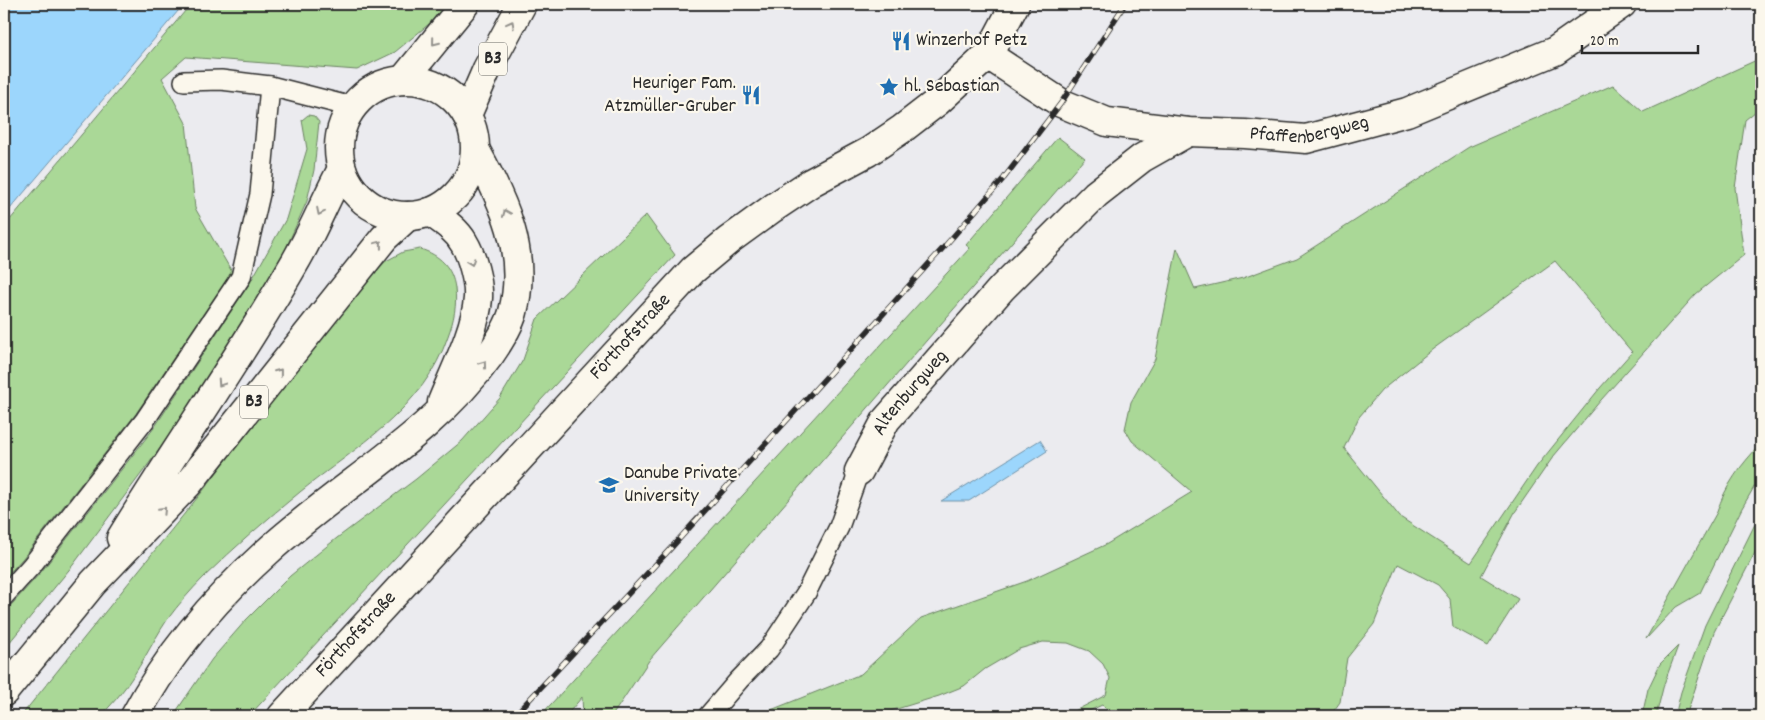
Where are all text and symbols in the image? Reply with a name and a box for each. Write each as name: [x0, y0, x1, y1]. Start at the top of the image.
one-way arrow: [505, 21, 515, 30]
scale bar: [1582, 22, 1699, 54]
place label: Winzerhof Petz: [916, 27, 1027, 55]
restaurant icon: Winzerhof Petz: [890, 30, 912, 52]
text: 20 m: [1590, 31, 1618, 53]
one-way arrow: [432, 36, 440, 45]
road number: B3: [479, 42, 507, 76]
place label: Heuriger Fam. Atzmüller-Gruber: [604, 70, 737, 121]
place label: hl. Sebastian: [904, 73, 1000, 101]
place icon: hl. Sebastian: [878, 76, 900, 98]
restaurant icon: Heuriger Fam. Atzmüller-Gruber: [740, 84, 762, 106]
street label: Pfaffenbergweg: [1248, 109, 1372, 153]
one-way arrow: [315, 207, 326, 216]
one-way arrow: [501, 209, 511, 217]
one-way arrow: [373, 240, 382, 250]
one-way arrow: [465, 257, 475, 265]
street label: Förthofstraße: [584, 288, 678, 387]
street label: Altenburgweg: [866, 344, 955, 441]
one-way arrow: [477, 361, 486, 370]
one-way arrow: [273, 369, 281, 378]
one-way arrow: [218, 377, 227, 387]
road number: B3: [240, 386, 268, 418]
place label: Danube Private University: [624, 460, 738, 511]
school or university icon: Danube Private University: [598, 474, 620, 496]
one-way arrow: [157, 507, 166, 516]
street label: Förthofstraße: [309, 586, 404, 685]

